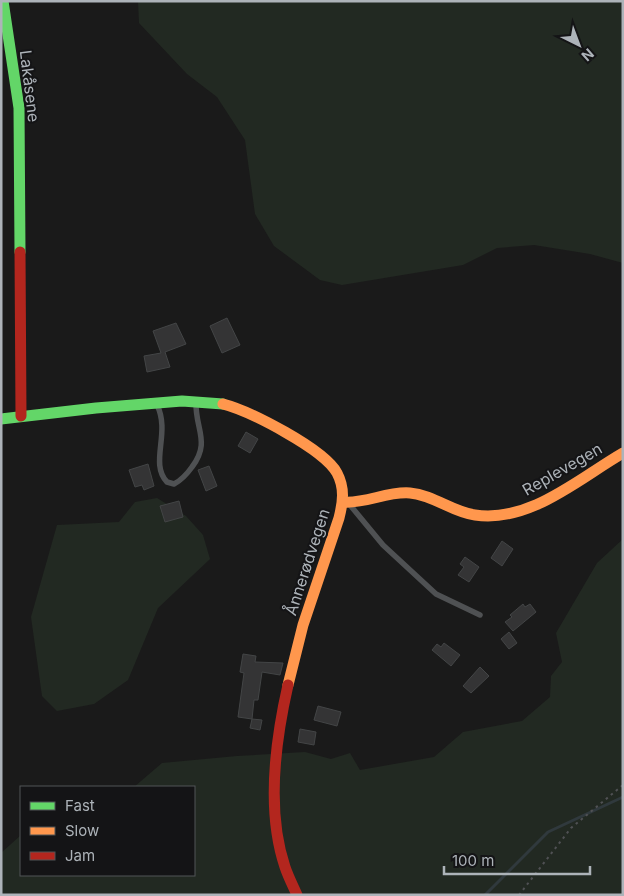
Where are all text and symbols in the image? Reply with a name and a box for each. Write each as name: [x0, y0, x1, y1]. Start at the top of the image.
north arrow: [554, 20, 604, 70]
text: N: [578, 45, 598, 65]
street label: Lakåsene: [16, 49, 44, 123]
street label: Replevegen: [519, 438, 605, 500]
street label: Ånnerødvegen: [280, 506, 334, 618]
legend: [20, 786, 195, 876]
text: Fast: [65, 796, 95, 815]
text: Slow: [65, 821, 99, 840]
scale bar: [444, 844, 590, 876]
text: Jam: [65, 846, 95, 865]
text: 100 m: [452, 851, 494, 870]

